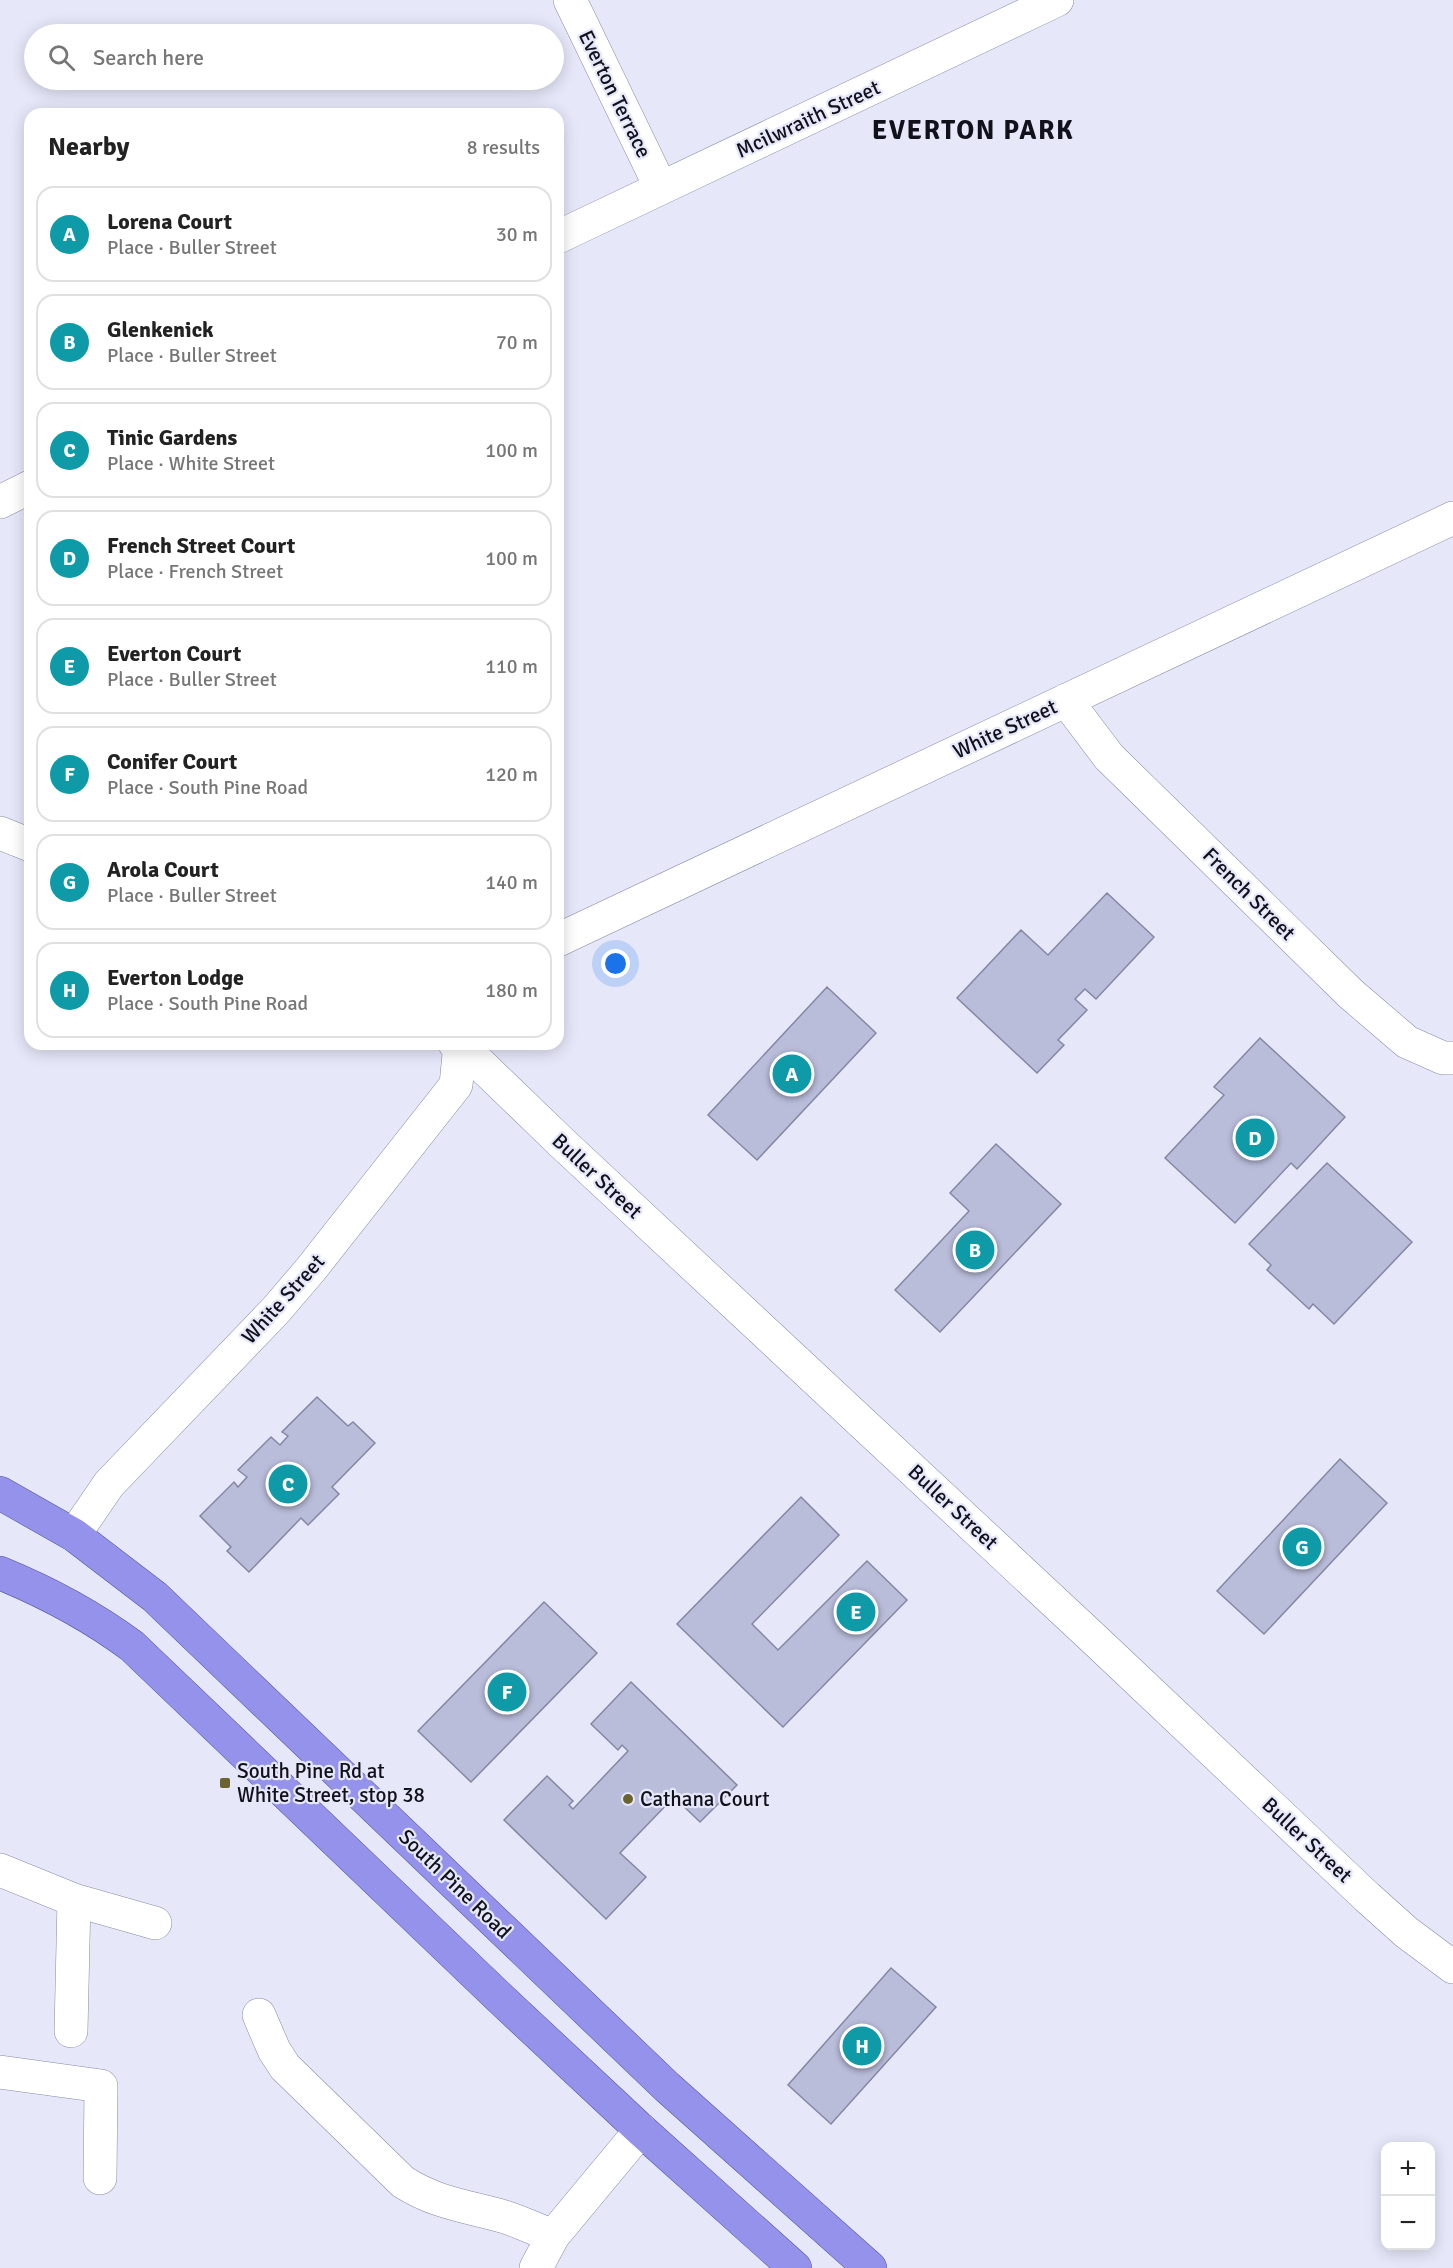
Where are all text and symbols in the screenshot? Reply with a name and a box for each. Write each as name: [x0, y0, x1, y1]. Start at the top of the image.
search box: [24, 24, 564, 90]
street label: Everton Terrace: [573, 26, 657, 162]
icon: search: [45, 41, 78, 74]
text: Search here: [93, 44, 204, 71]
street label: Mcilwraith Street: [732, 74, 884, 164]
district label: EVERTON PARK: [872, 114, 1074, 147]
text: Nearby: [48, 131, 129, 163]
text: 8 results: [467, 135, 540, 160]
text: Lorena Court: [107, 208, 232, 235]
text: A: [63, 222, 76, 247]
text: 30 m: [496, 222, 538, 247]
text: Place · Buller Street: [107, 235, 277, 260]
text: Glenkenick: [107, 316, 214, 343]
text: B: [63, 330, 76, 355]
text: 70 m: [496, 330, 538, 355]
text: Place · Buller Street: [107, 343, 277, 368]
text: Tinic Gardens: [107, 424, 237, 451]
text: C: [63, 438, 76, 463]
text: 100 m: [485, 438, 538, 463]
text: Place · White Street: [107, 451, 275, 476]
text: French Street Court: [107, 532, 295, 559]
text: D: [63, 546, 76, 571]
text: 100 m: [485, 546, 538, 571]
text: Place · French Street: [107, 559, 283, 584]
text: Everton Court: [107, 640, 241, 667]
text: E: [64, 654, 75, 679]
text: 110 m: [485, 654, 538, 679]
text: Place · Buller Street: [107, 667, 277, 692]
street label: White Street: [949, 694, 1061, 764]
text: Conifer Court: [107, 748, 237, 775]
text: F: [64, 762, 75, 787]
text: 120 m: [485, 762, 538, 787]
text: Place · South Pine Road: [107, 775, 308, 800]
street label: French Street: [1197, 842, 1301, 946]
text: Arola Court: [107, 856, 219, 883]
text: G: [63, 870, 76, 895]
text: 140 m: [485, 870, 538, 895]
text: Place · Buller Street: [107, 883, 277, 908]
your location: [601, 949, 630, 978]
text: Everton Lodge: [107, 964, 244, 991]
text: H: [63, 978, 76, 1003]
text: 180 m: [485, 978, 538, 1003]
text: Place · South Pine Road: [107, 991, 308, 1016]
pin: A: [772, 1052, 812, 1096]
pin: D: [1236, 1116, 1274, 1160]
street label: Buller Street: [547, 1128, 647, 1224]
pin: B: [956, 1228, 994, 1272]
street label: White Street: [236, 1249, 330, 1349]
street label: Buller Street: [903, 1459, 1003, 1555]
pin: C: [268, 1462, 308, 1506]
pin: G: [1282, 1524, 1322, 1570]
pin: E: [836, 1590, 876, 1634]
pin: F: [488, 1670, 526, 1714]
place label: South Pine Rd at White Street, stop 38: [237, 1758, 425, 1808]
marker: South Pine Rd at White Street, stop 38: [218, 1776, 232, 1790]
place label: Cathana Court: [640, 1786, 770, 1812]
marker: Cathana Court: [621, 1792, 635, 1806]
street label: Buller Street: [1257, 1792, 1357, 1888]
street label: South Pine Road: [393, 1824, 517, 1944]
pin: H: [842, 2024, 882, 2068]
map controls: [1381, 2142, 1435, 2250]
button: +: [1381, 2142, 1435, 2196]
button: −: [1381, 2196, 1435, 2250]

